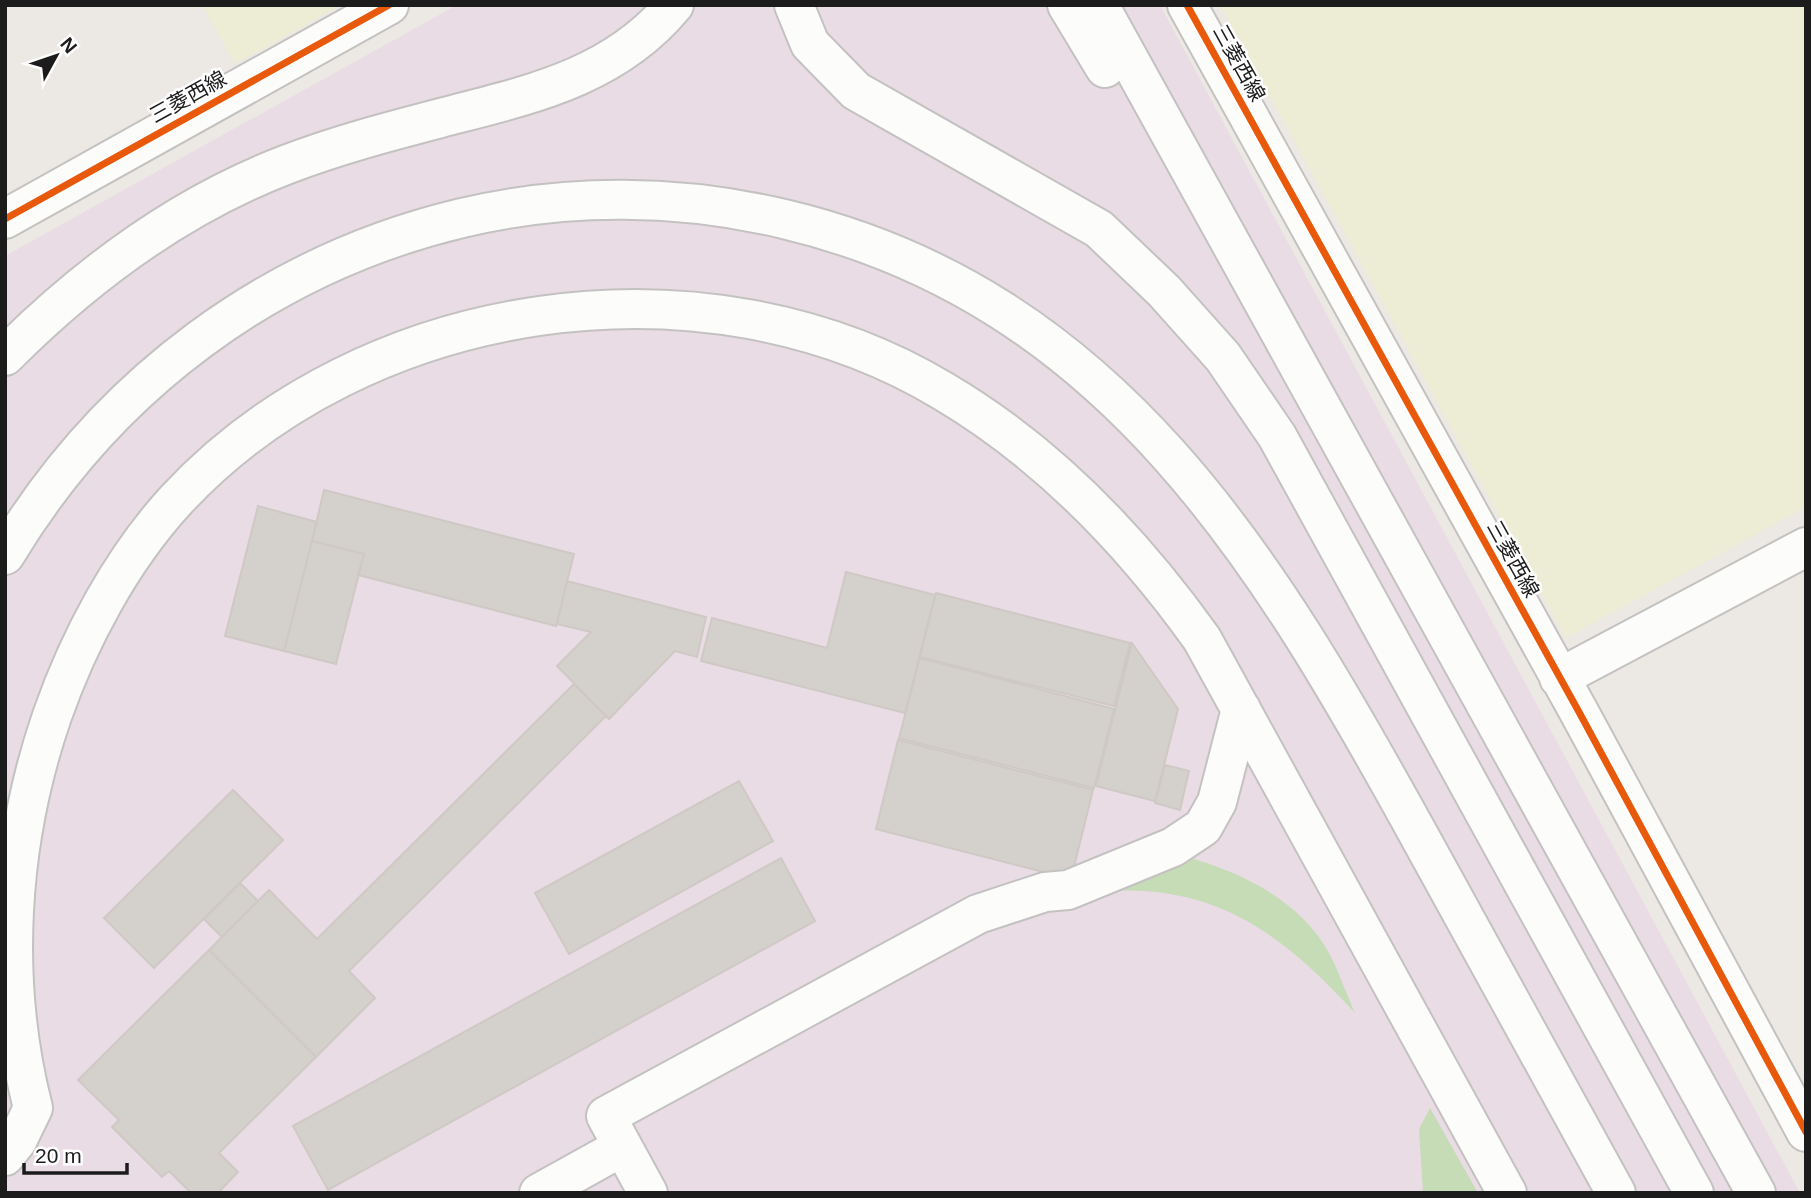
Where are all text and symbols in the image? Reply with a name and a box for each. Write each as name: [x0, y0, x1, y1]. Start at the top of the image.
street label: 三菱西線: [1209, 20, 1270, 105]
north arrow: [21, 21, 91, 91]
text: N: [56, 33, 81, 57]
street label: 三菱西線: [145, 66, 230, 127]
street label: 三菱西線: [1483, 516, 1544, 601]
scale bar: [24, 1132, 128, 1176]
text: 20 m: [35, 1144, 82, 1167]

